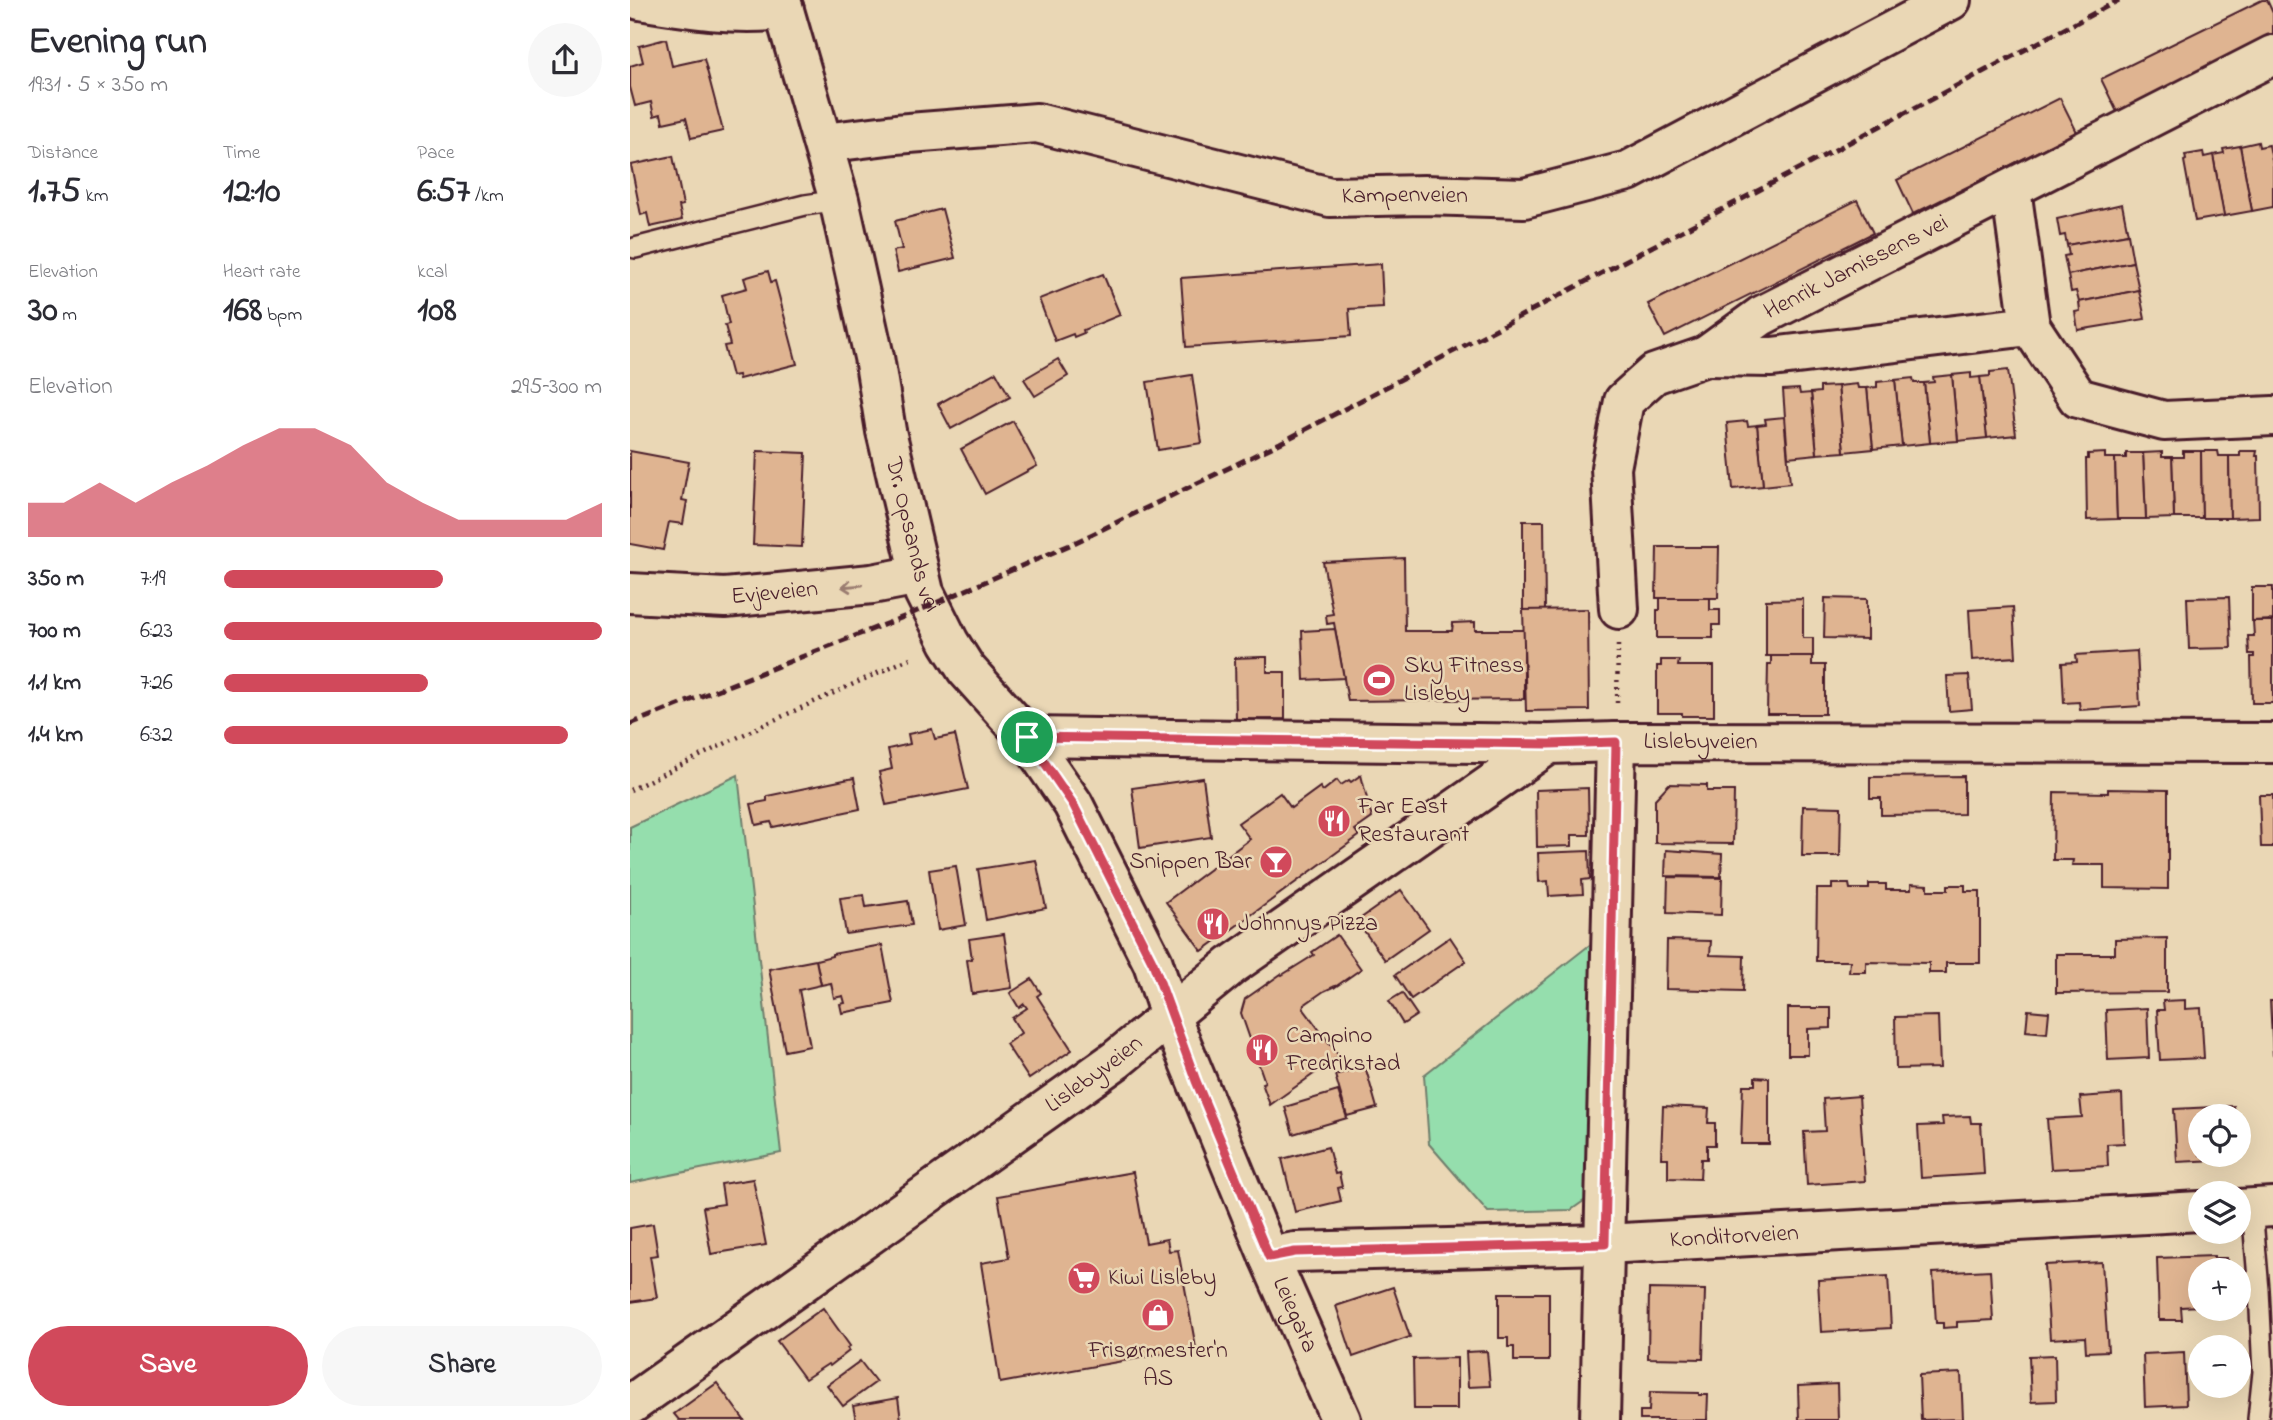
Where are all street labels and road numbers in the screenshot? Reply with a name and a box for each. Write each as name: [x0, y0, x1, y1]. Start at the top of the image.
street label: Kampenveien: [1341, 177, 1469, 214]
street label: Henrik Jamissens vei: [1758, 206, 1954, 329]
street label: Dr. Opsands vei: [875, 453, 949, 618]
street label: Evjeveien: [730, 572, 820, 615]
street label: Lislebyveien: [1644, 725, 1758, 761]
street label: Lislebyveien: [1038, 1027, 1151, 1122]
street label: Konditorveien: [1669, 1216, 1800, 1258]
street label: Leiegata: [1263, 1272, 1327, 1359]

